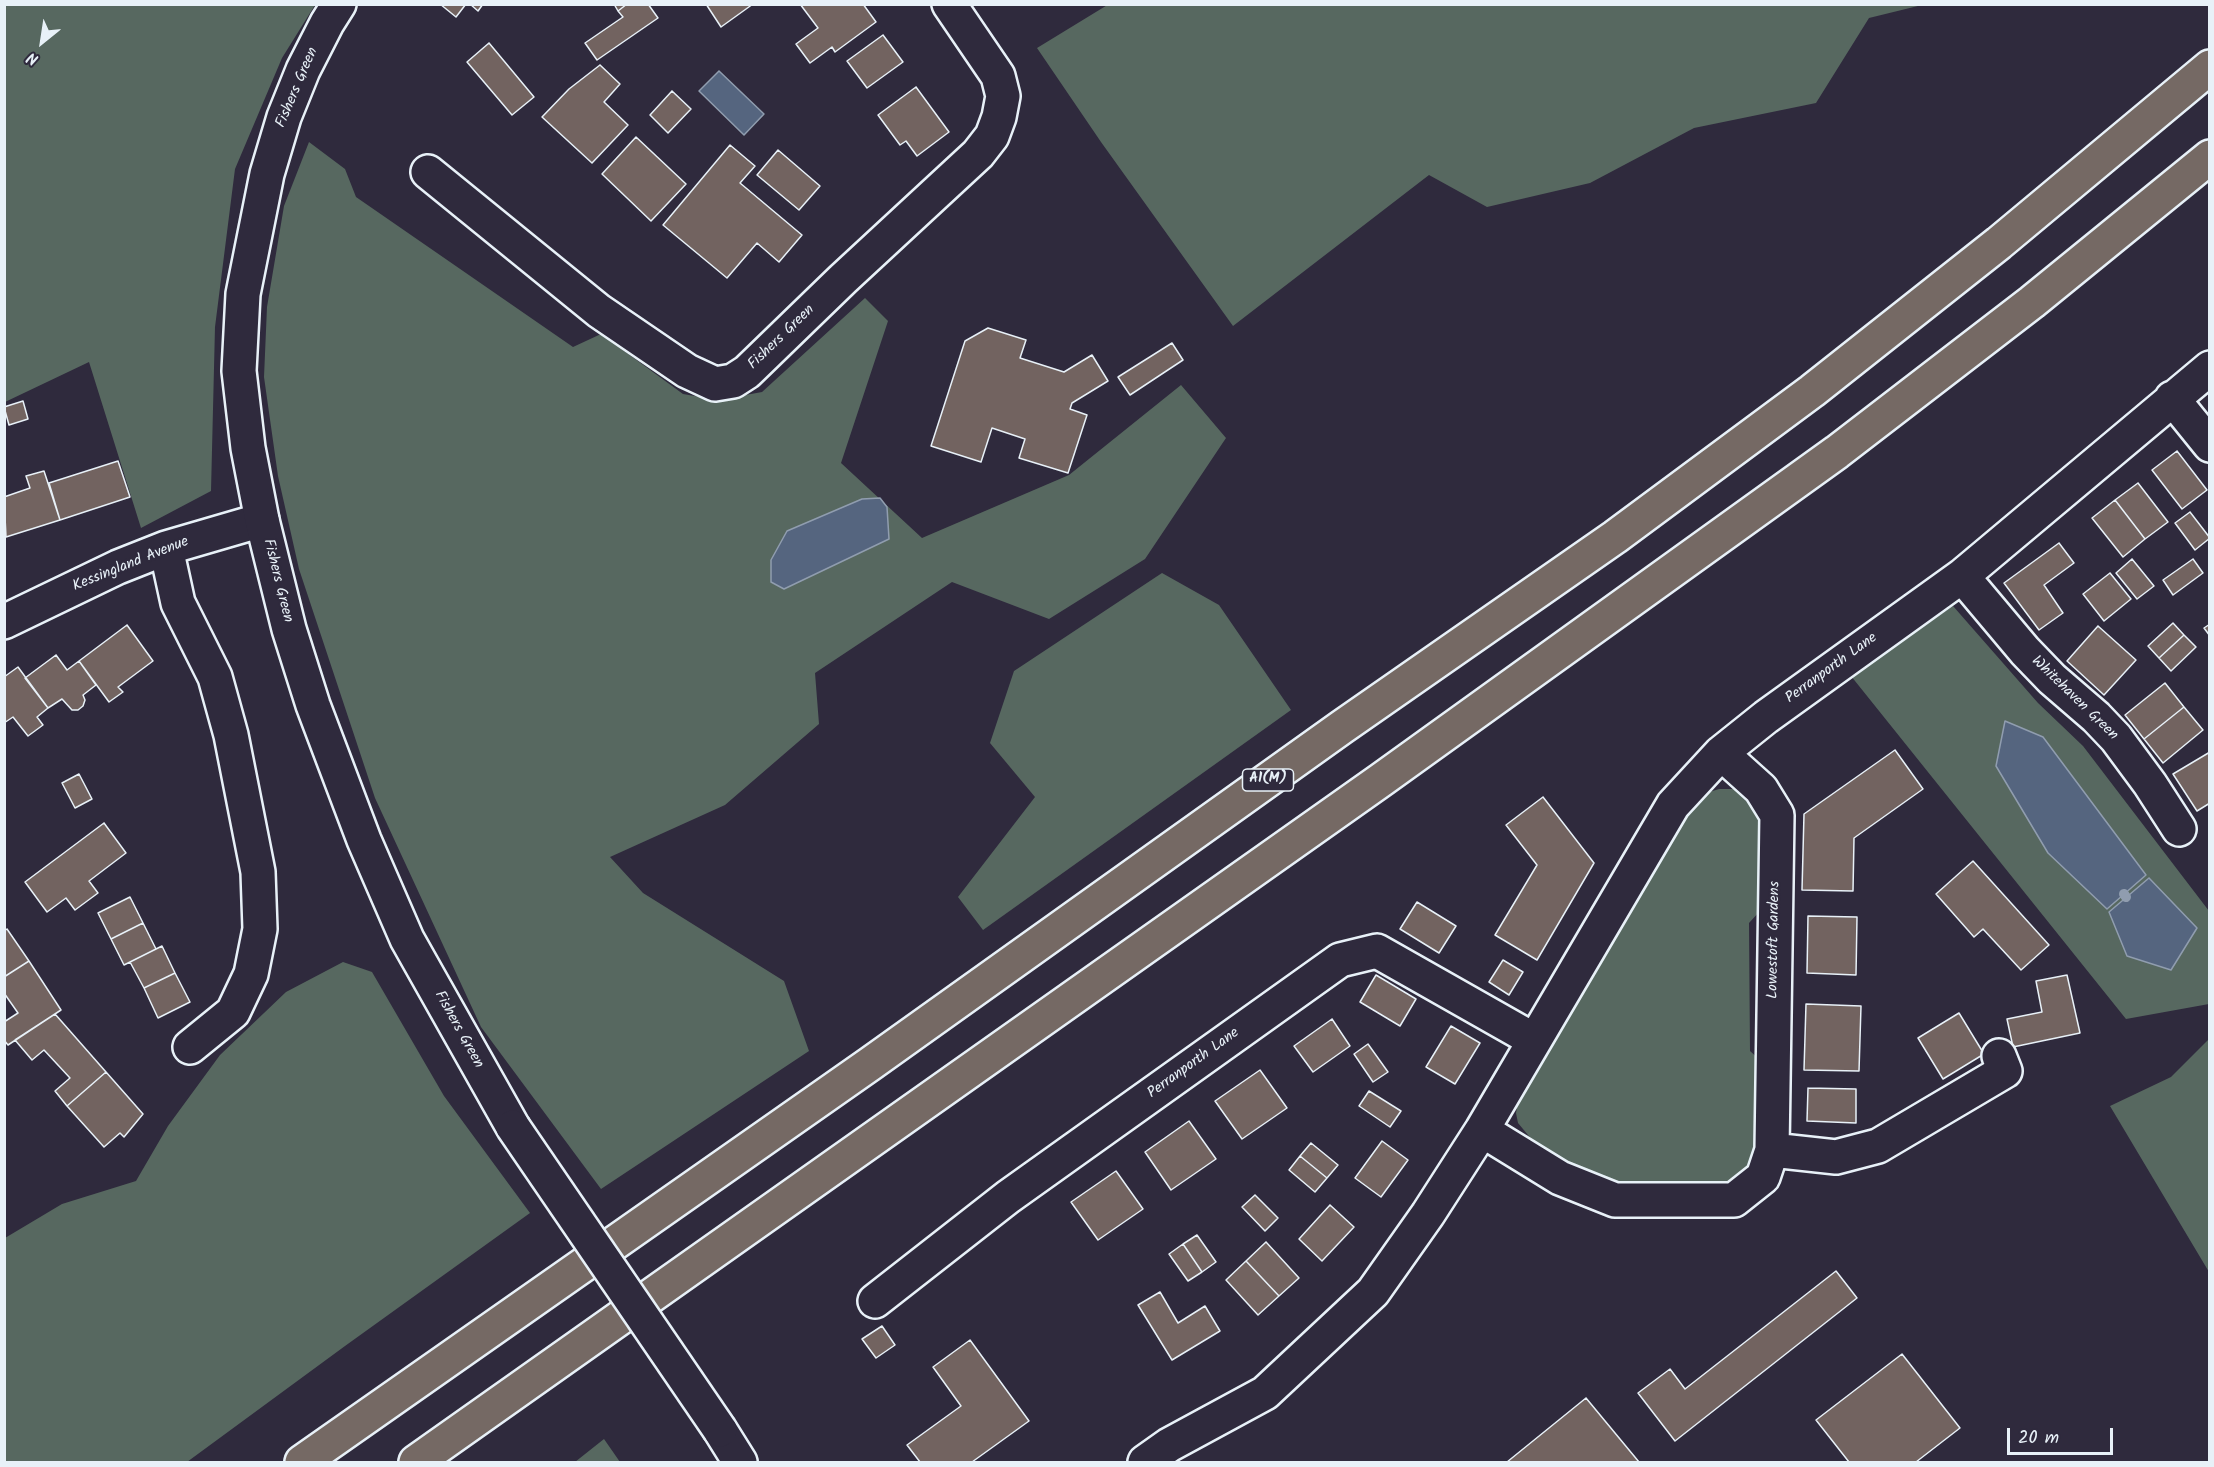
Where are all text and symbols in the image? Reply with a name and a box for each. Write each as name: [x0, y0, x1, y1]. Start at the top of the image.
north arrow: [12, 12, 72, 72]
text: N: [22, 45, 43, 71]
street label: Fishers Green: [273, 45, 323, 131]
street label: Fishers Green: [745, 302, 819, 374]
street label: Kessingland Avenue: [70, 534, 192, 596]
street label: Fishers Green: [258, 537, 296, 625]
street label: Perranporth Lane: [1783, 630, 1881, 708]
street label: Whitehaven Green: [2027, 653, 2121, 745]
road number: A1(M): [1242, 769, 1294, 791]
street label: Lowestoft Gardens: [1765, 881, 1785, 999]
street label: Fishers Green: [429, 988, 487, 1072]
street label: Perranporth Lane: [1145, 1025, 1243, 1103]
scale bar: [2010, 1416, 2116, 1454]
text: 20 m: [2018, 1424, 2059, 1453]

